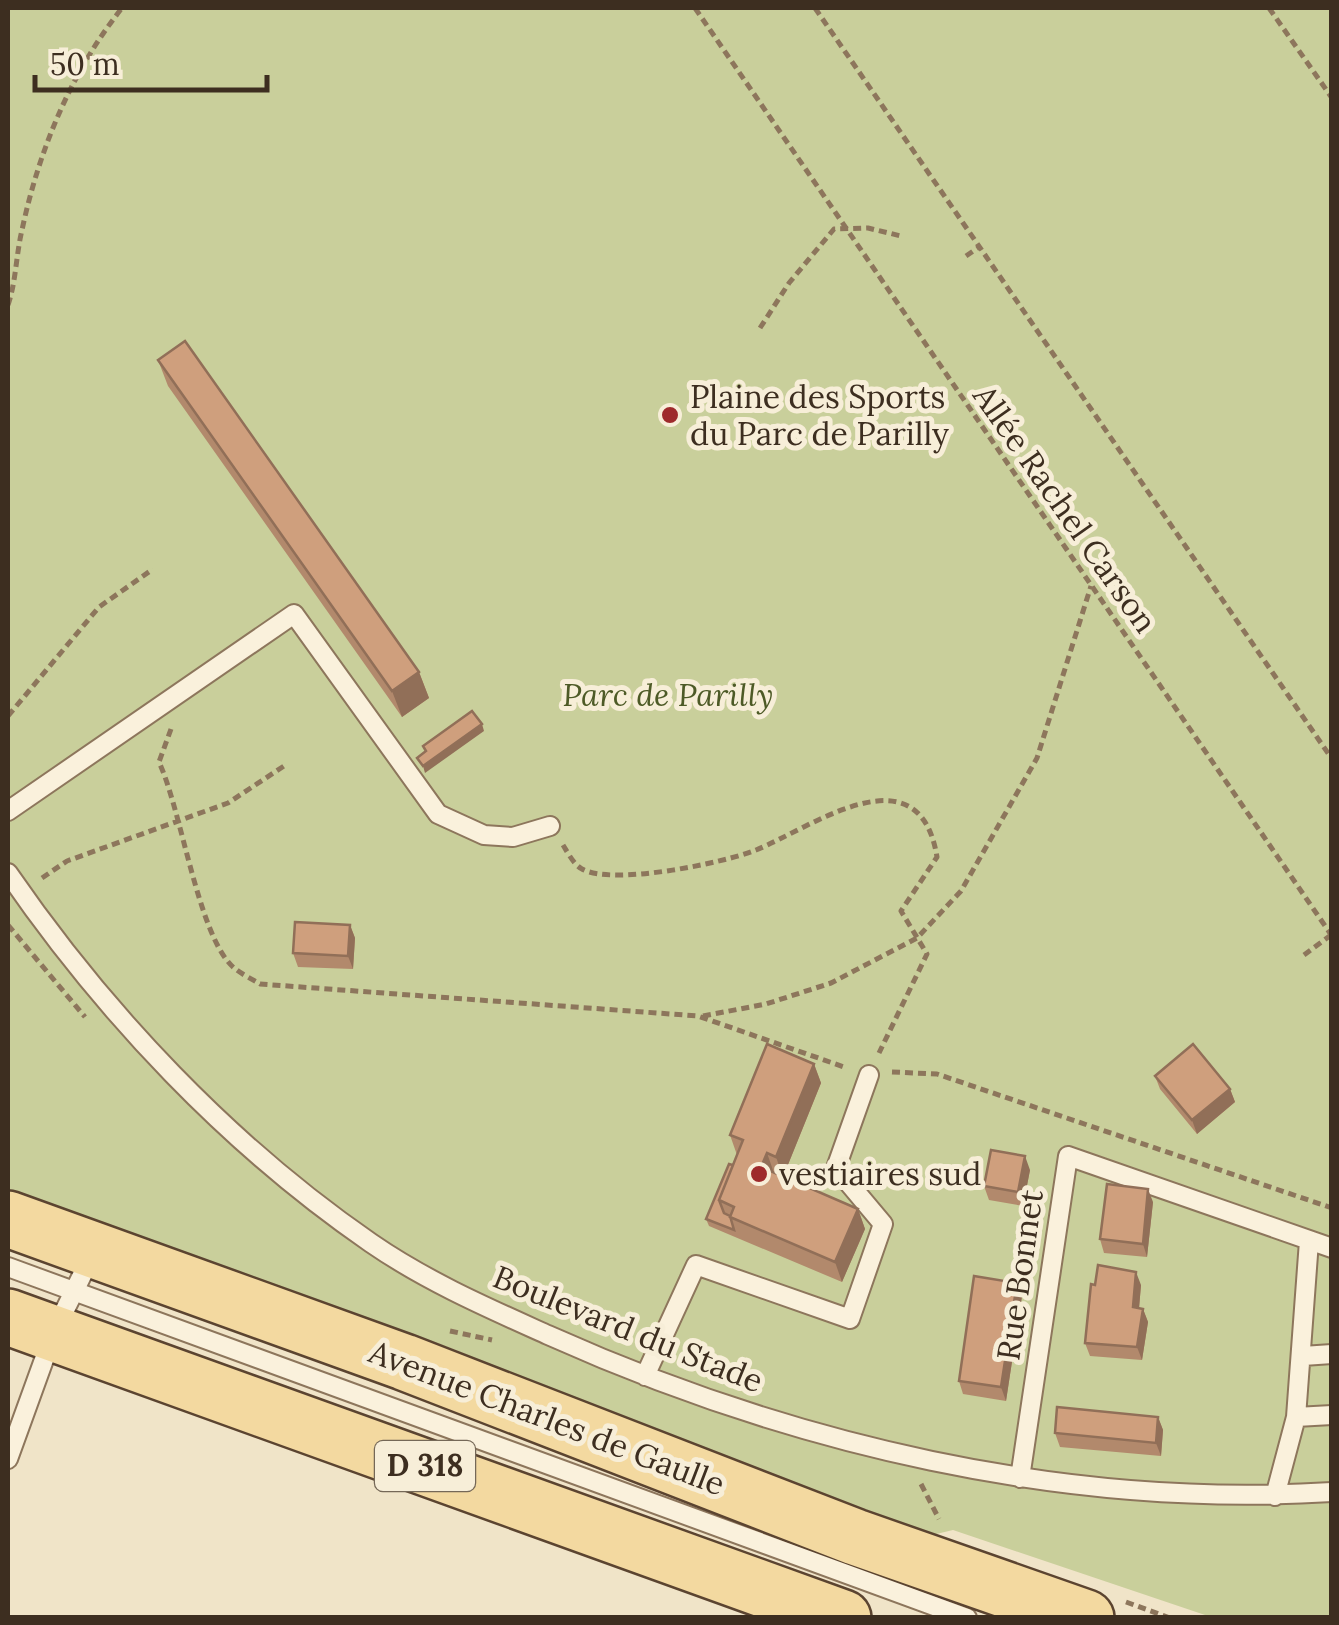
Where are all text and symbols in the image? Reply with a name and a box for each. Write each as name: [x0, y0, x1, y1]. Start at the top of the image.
scale bar: [35, 30, 268, 92]
text: 50 m: [50, 45, 120, 83]
place label: Plaine des Sports du Parc de Parilly: [690, 376, 949, 454]
street label: Allée Rachel Carson: [964, 376, 1166, 641]
marker: Plaine des Sports du Parc de Parilly: [659, 404, 681, 426]
park label: Parc de Parilly: [563, 674, 773, 715]
place label: vestiaires sud: [779, 1153, 981, 1194]
marker: vestiaires sud: [748, 1163, 770, 1185]
street label: Rue Bonnet: [987, 1186, 1052, 1363]
street label: Boulevard du Stade: [487, 1256, 769, 1401]
street label: Avenue Charles de Gaulle: [363, 1330, 731, 1504]
road number: D 318: [375, 1441, 475, 1491]

